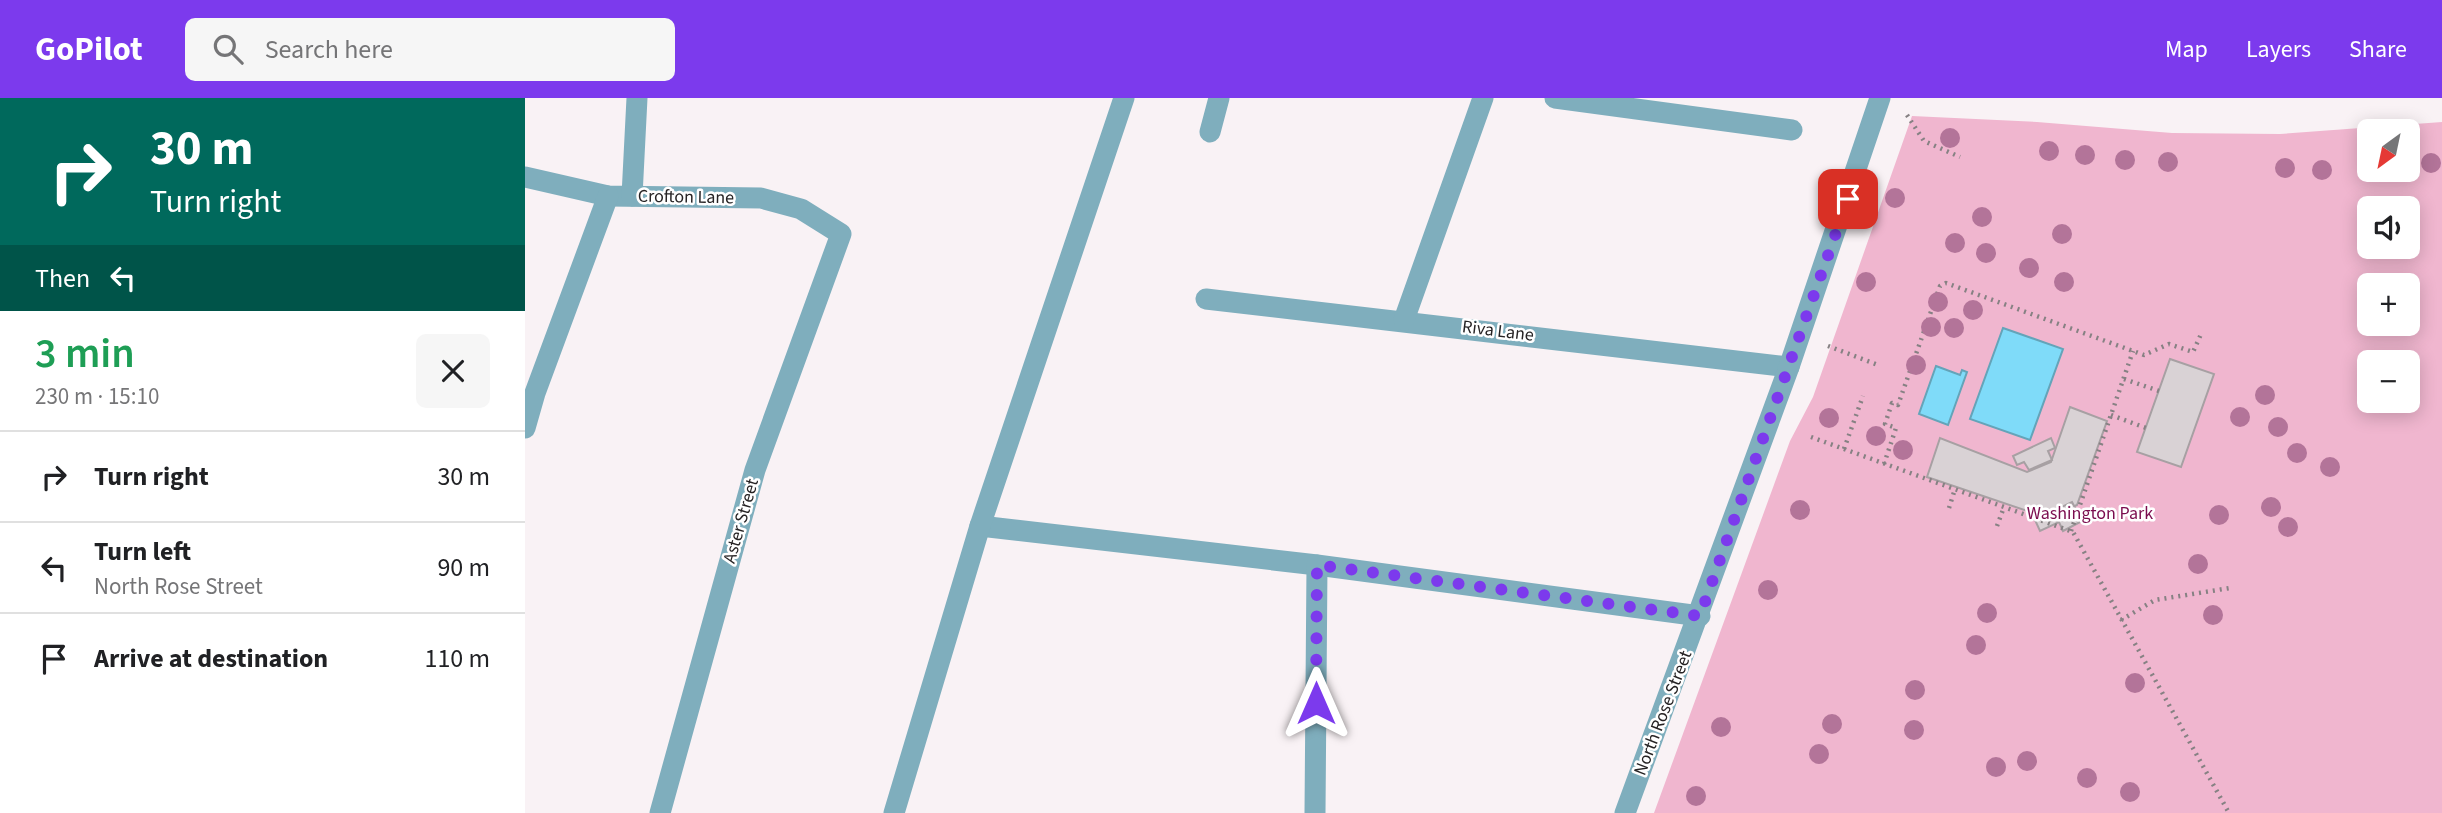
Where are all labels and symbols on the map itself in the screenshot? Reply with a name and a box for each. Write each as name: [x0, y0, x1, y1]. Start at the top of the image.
north arrow: [2357, 119, 2420, 182]
pin: [1818, 169, 1878, 229]
street label: Crofton Lane: [638, 184, 734, 210]
street label: Riva Lane: [1461, 314, 1535, 348]
street label: Aster Street: [717, 476, 765, 566]
park label: Washington Park: [2027, 501, 2153, 526]
street label: North Rose Street: [1628, 647, 1698, 779]
position arrow: [1279, 666, 1353, 740]

